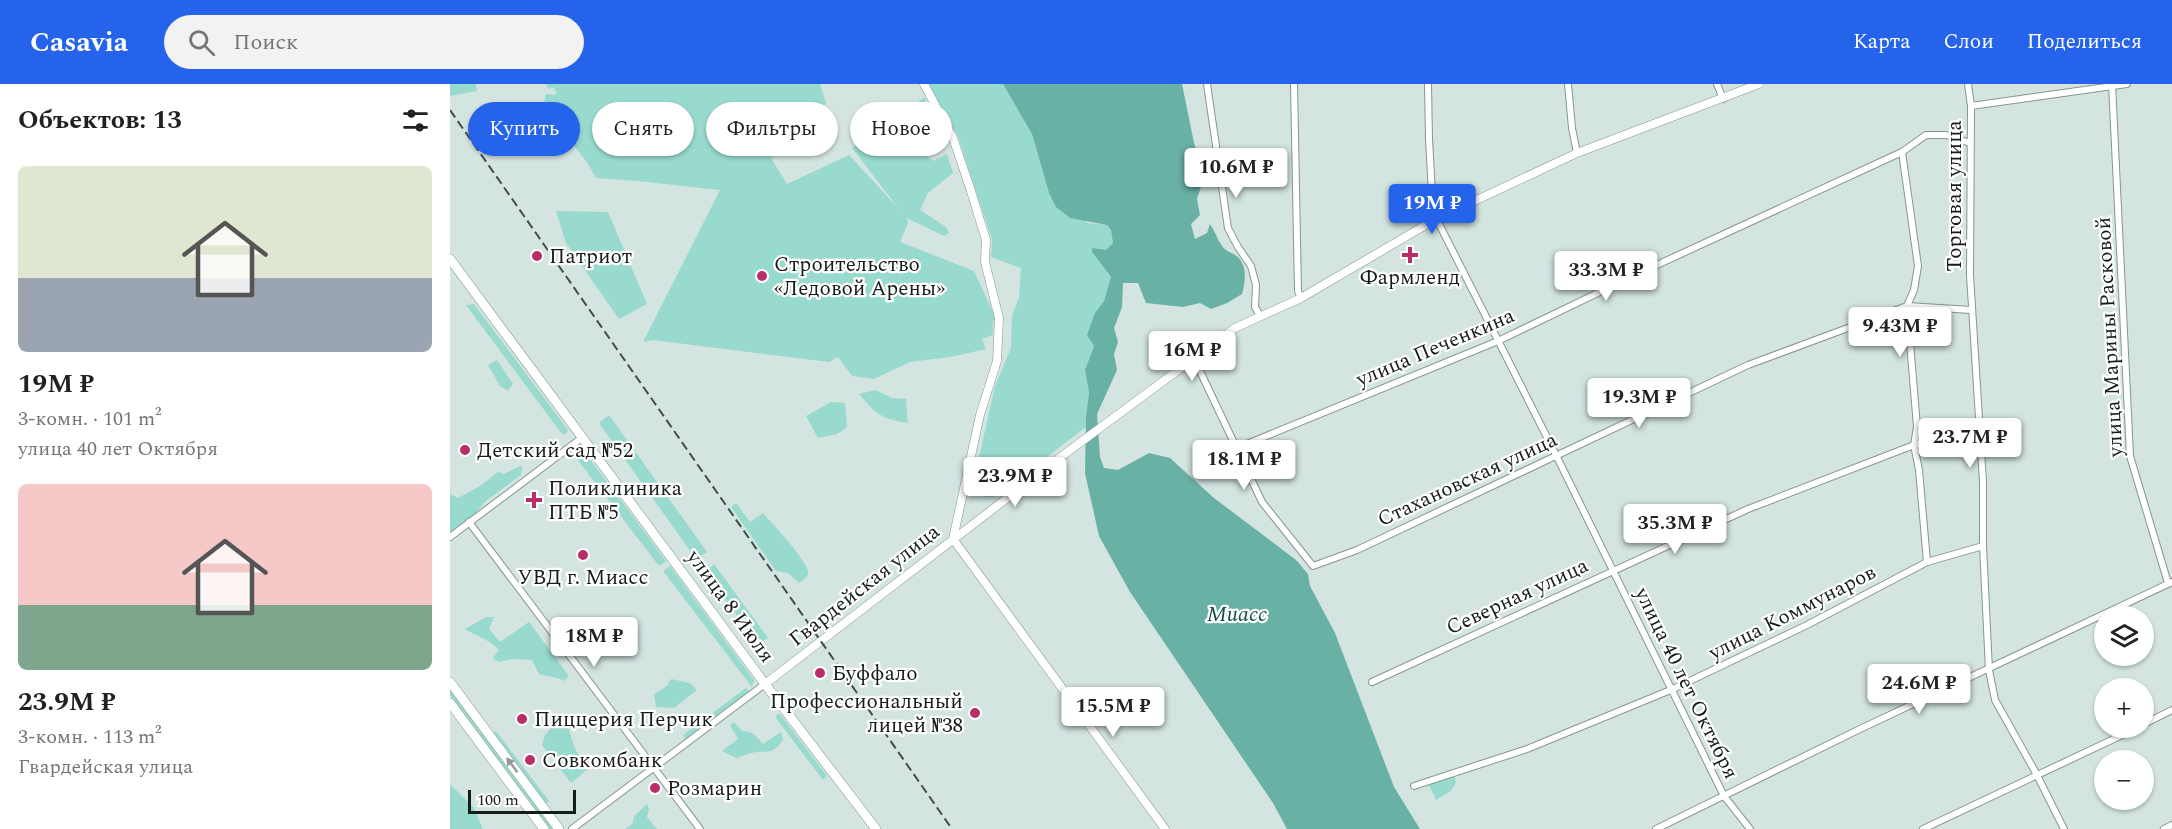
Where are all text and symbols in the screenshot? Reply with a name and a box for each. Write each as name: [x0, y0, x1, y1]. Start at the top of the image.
search box: [164, 15, 584, 69]
text: Casavia: [30, 21, 128, 64]
icon: search: [185, 26, 218, 59]
text: Поиск: [233, 26, 298, 59]
text: Карта: [1853, 26, 1910, 58]
text: Слои: [1943, 26, 1994, 58]
text: Поделиться: [2027, 26, 2142, 58]
text: Объектов: 13: [18, 100, 182, 140]
chip: Купить: [468, 102, 580, 156]
chip: Снять: [592, 102, 694, 156]
chip: Фильтры: [706, 102, 838, 156]
chip: Новое: [850, 102, 952, 156]
icon: filters: [399, 104, 432, 137]
street label: Торговая улица: [1939, 120, 1971, 272]
pin: 10.6M ₽: [1181, 148, 1291, 199]
text: 10.6M ₽: [1198, 152, 1274, 182]
pin: 19M ₽: [1390, 184, 1474, 235]
text: 19M ₽: [1403, 188, 1461, 218]
icon: home: [171, 205, 279, 313]
street label: улица Марины Расковой: [2088, 216, 2132, 459]
place label: Патриот: [549, 241, 632, 273]
marker: Фармленд: [1403, 248, 1417, 262]
marker: Патриот: [530, 249, 544, 263]
place label: Строительство «Ледовой Арены»: [774, 249, 945, 305]
pin: 33.3M ₽: [1551, 251, 1661, 302]
text: 33.3M ₽: [1568, 255, 1644, 285]
place label: Фармленд: [1360, 262, 1460, 294]
marker: Строительство «Ледовой Арены»: [755, 269, 769, 283]
street label: улица Печенкина: [1350, 300, 1520, 396]
pin: 9.43M ₽: [1845, 307, 1955, 358]
text: 9.43M ₽: [1862, 311, 1938, 341]
pin: 16M ₽: [1150, 331, 1234, 382]
text: 16M ₽: [1163, 335, 1221, 365]
text: 19M ₽: [18, 364, 94, 404]
pin: 19.3M ₽: [1584, 378, 1694, 429]
text: 19.3M ₽: [1601, 382, 1677, 412]
text: 3-комн. · 101 m²: [18, 404, 162, 434]
pin: 23.7M ₽: [1915, 418, 2025, 469]
text: 23.7M ₽: [1932, 422, 2008, 452]
street label: Стахановская улица: [1372, 424, 1563, 536]
text: улица 40 лет Октября: [18, 434, 218, 464]
place label: Детский сад №52: [477, 435, 633, 467]
pin: 18.1M ₽: [1189, 440, 1299, 491]
marker: Детский сад №52: [458, 443, 472, 457]
text: 18.1M ₽: [1206, 444, 1282, 474]
pin: 23.9M ₽: [960, 457, 1070, 508]
text: 23.9M ₽: [977, 461, 1053, 491]
place label: Поликлиника ПТБ №5: [548, 473, 683, 529]
marker: Поликлиника ПТБ №5: [525, 491, 543, 509]
pin: 35.3M ₽: [1620, 504, 1730, 555]
text: 35.3M ₽: [1637, 508, 1713, 538]
street label: Гвардейская улица: [782, 516, 947, 655]
icon: home: [171, 523, 279, 631]
street label: улица 8 Июля: [678, 543, 782, 670]
marker: УВД г. Миасс: [576, 548, 590, 562]
street label: Северная улица: [1441, 550, 1595, 644]
street label: улица Коммунаров: [1702, 557, 1882, 669]
place label: УВД г. Миасс: [518, 562, 648, 594]
street label: улица 40 лет Октября: [1625, 581, 1746, 785]
water label: Миасс: [1207, 598, 1267, 631]
map controls: [2094, 606, 2154, 810]
button: layers: [2094, 606, 2154, 666]
pin: 18M ₽: [552, 617, 636, 668]
text: 18M ₽: [565, 621, 623, 651]
place label: Буффало: [832, 658, 918, 690]
pin: 24.6M ₽: [1864, 664, 1974, 715]
marker: Буффало: [813, 666, 827, 680]
text: 24.6M ₽: [1881, 668, 1957, 698]
button: +: [2094, 678, 2154, 738]
text: 23.9M ₽: [18, 682, 116, 722]
place label: Профессиональный лицей №38: [770, 686, 963, 742]
pin: 15.5M ₽: [1058, 687, 1168, 738]
text: 15.5M ₽: [1075, 691, 1151, 721]
place label: Пиццерия Перчик: [534, 704, 713, 736]
marker: Профессиональный лицей №38: [968, 706, 982, 720]
marker: Пиццерия Перчик: [515, 712, 529, 726]
text: 3-комн. · 113 m²: [18, 722, 162, 752]
place label: Совкомбанк: [542, 745, 663, 777]
button: −: [2094, 750, 2154, 810]
text: Гвардейская улица: [18, 752, 193, 782]
marker: Совкомбанк: [523, 753, 537, 767]
one-way arrow: [506, 758, 518, 774]
place label: Розмарин: [667, 773, 762, 805]
marker: Розмарин: [648, 781, 662, 795]
scale bar: [468, 787, 576, 814]
text: 100 m: [477, 788, 519, 812]

